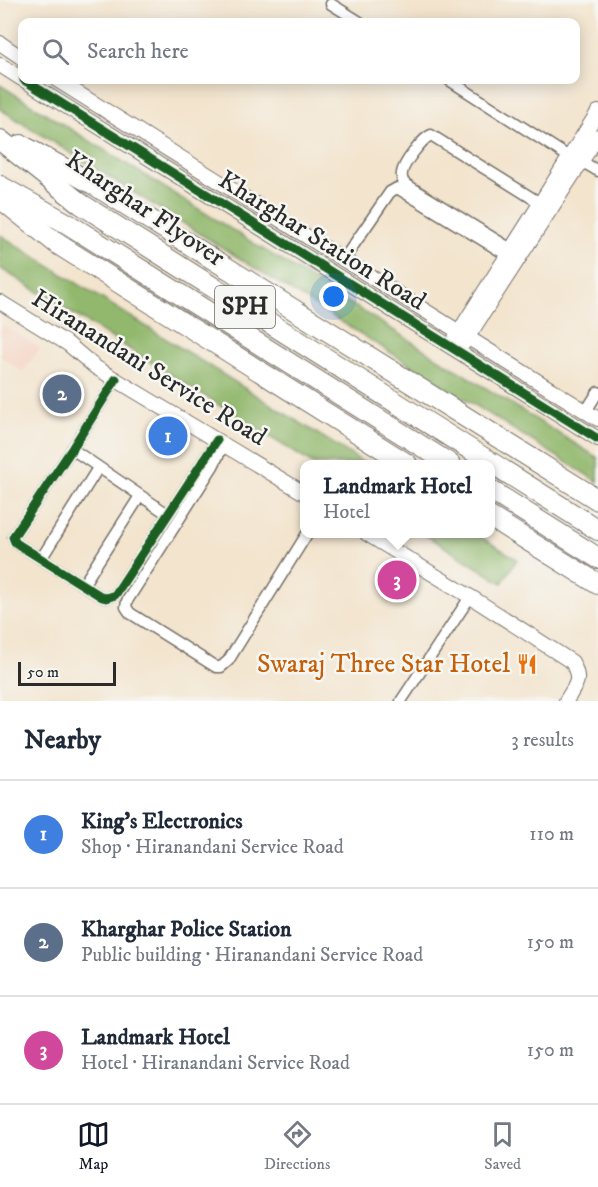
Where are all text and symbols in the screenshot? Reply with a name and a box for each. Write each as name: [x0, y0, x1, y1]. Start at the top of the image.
search box: [18, 18, 580, 84]
icon: search: [39, 35, 72, 68]
text: Search here: [87, 38, 189, 65]
street label: Kharghar Flyover: [59, 144, 231, 275]
street label: Kharghar Station Road: [212, 164, 432, 318]
street label: Hiranandani Service Road: [25, 282, 273, 454]
your location: [319, 282, 348, 311]
road number: SPH: [215, 286, 275, 328]
pin: 2: [42, 372, 82, 416]
pin: 1: [148, 414, 188, 458]
popup: [300, 460, 495, 538]
text: Landmark Hotel: [323, 473, 472, 500]
text: Hotel: [323, 500, 370, 525]
pin: 3: [378, 558, 416, 602]
place label: Swaraj Three Star Hotel: [257, 648, 510, 681]
restaurant icon: Swaraj Three Star Hotel: [515, 652, 539, 676]
scale bar: [18, 659, 116, 686]
text: 50 m: [27, 662, 59, 682]
text: Nearby: [24, 724, 101, 757]
text: 3 results: [511, 728, 574, 753]
text: King's Electronics: [81, 808, 243, 835]
text: 1: [40, 822, 47, 847]
text: 110 m: [529, 822, 574, 847]
text: Shop · Hiranandani Service Road: [81, 835, 344, 860]
text: Kharghar Police Station: [81, 916, 291, 943]
text: 2: [39, 930, 48, 955]
text: 150 m: [527, 930, 574, 955]
text: Public building · Hiranandani Service Road: [81, 943, 423, 968]
text: Landmark Hotel: [81, 1024, 230, 1051]
text: 3: [40, 1038, 47, 1063]
text: 150 m: [527, 1038, 574, 1063]
text: Hotel · Hiranandani Service Road: [81, 1051, 350, 1076]
tab: Map: [77, 1118, 110, 1174]
tab: Directions: [264, 1118, 330, 1174]
tab: Saved: [484, 1118, 521, 1174]

